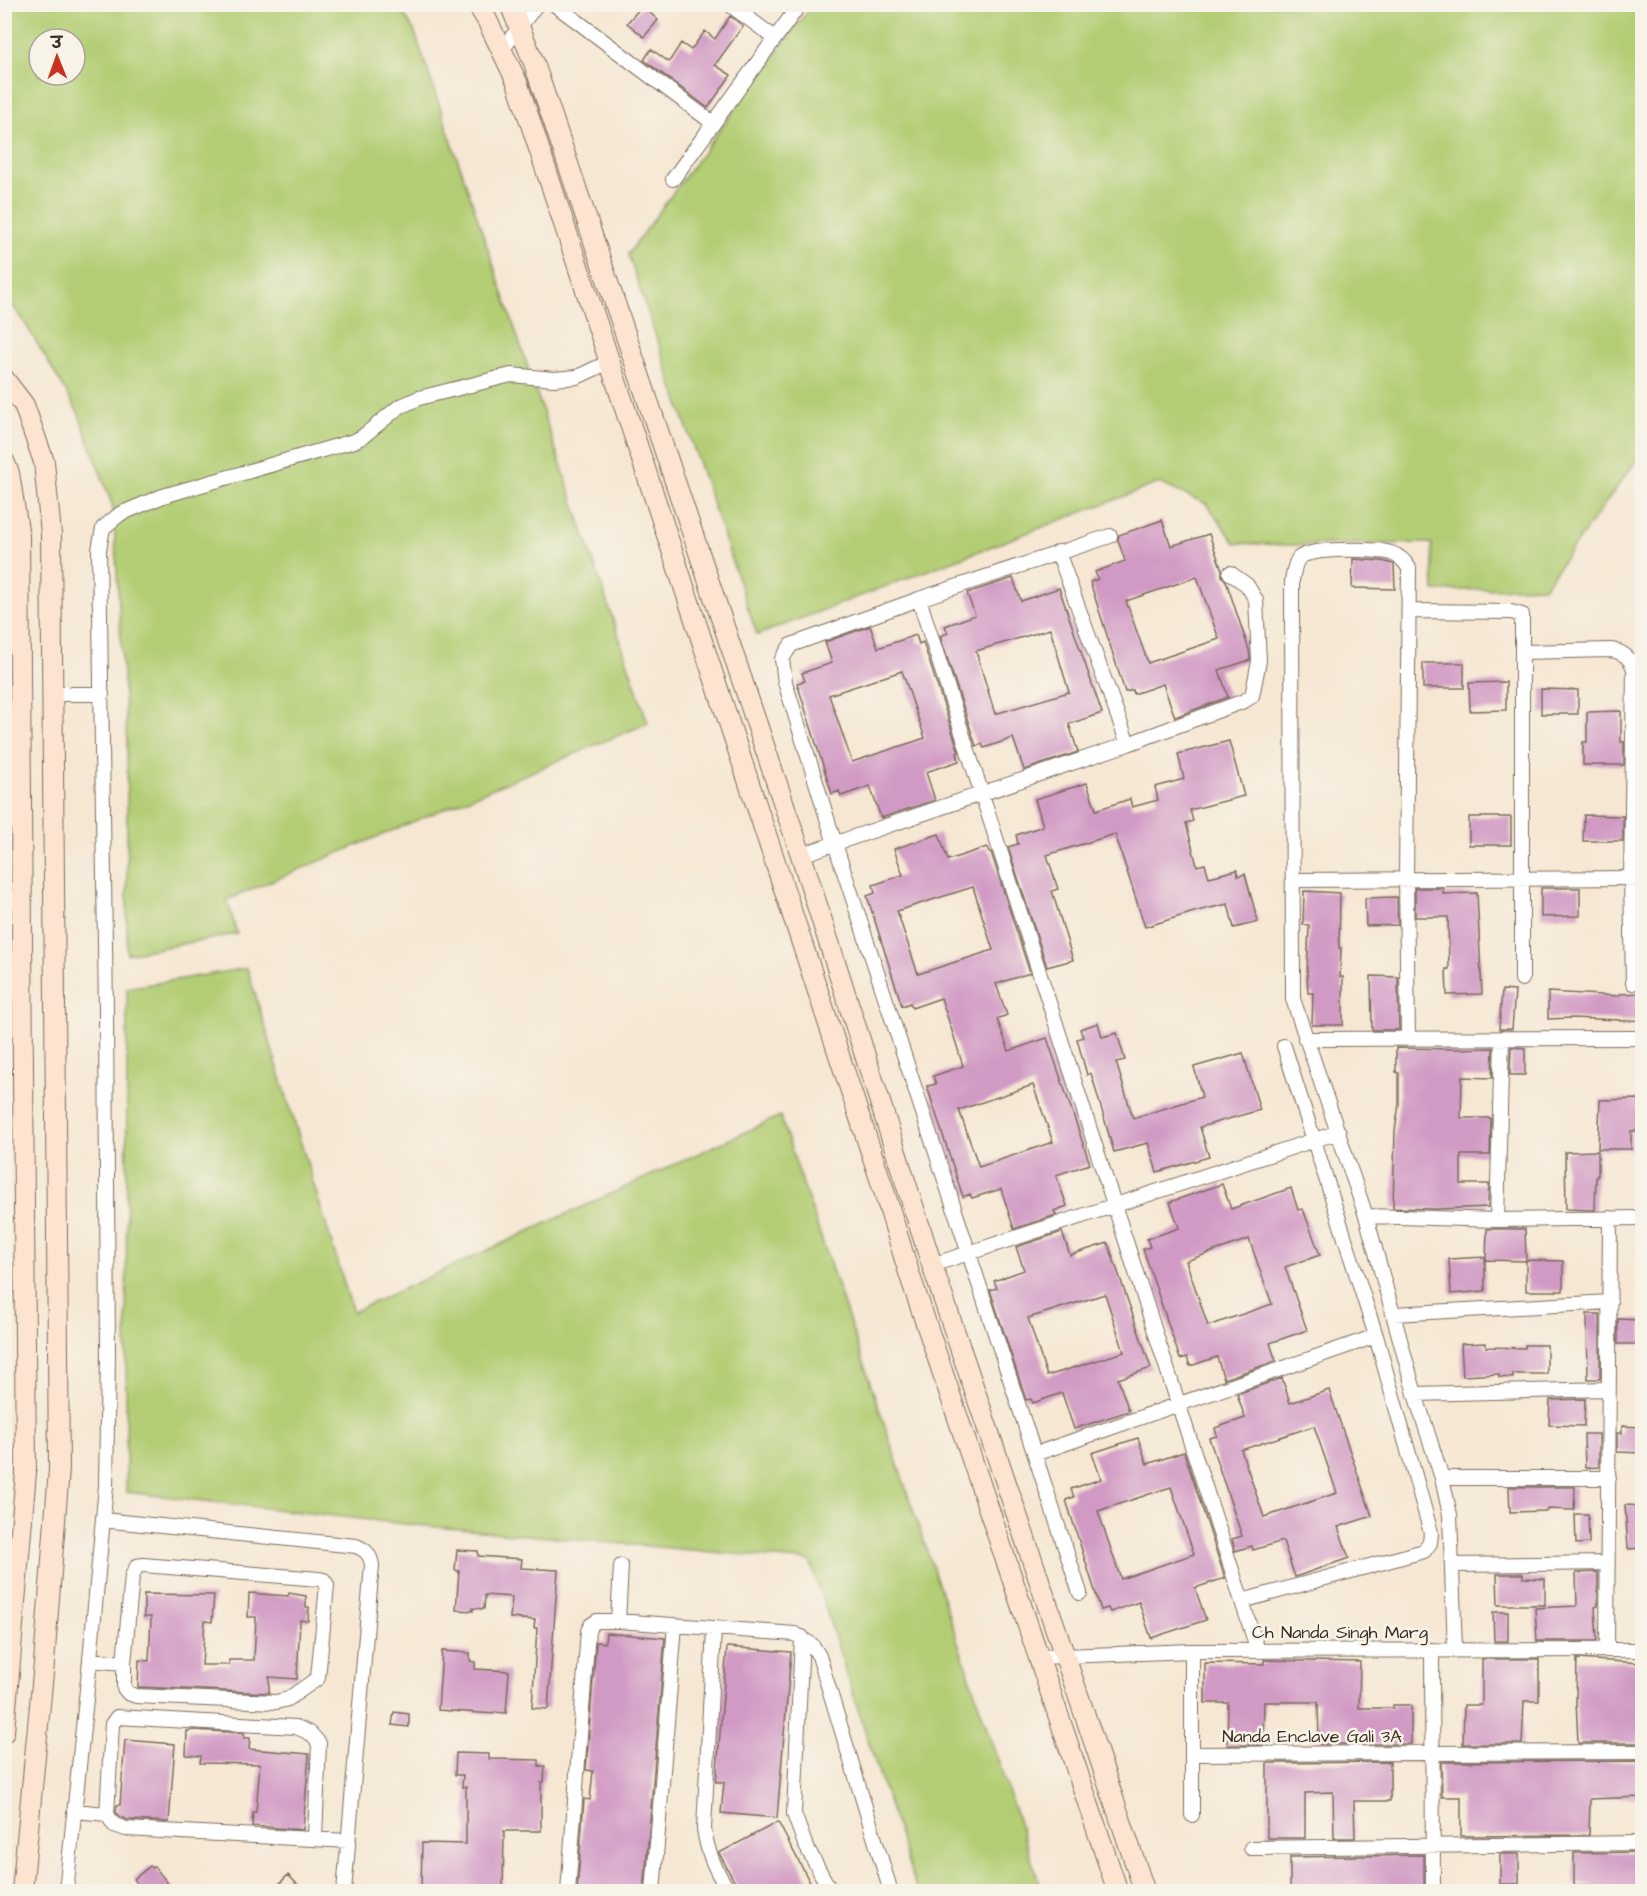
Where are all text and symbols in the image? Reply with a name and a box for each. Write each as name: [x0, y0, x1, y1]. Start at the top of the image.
north arrow: [27, 27, 87, 87]
text: उ: [49, 32, 64, 54]
street label: Ch Nanda Singh Marg: [1252, 1620, 1428, 1646]
street label: Nanda Enclave Gali 3A: [1222, 1724, 1402, 1749]

